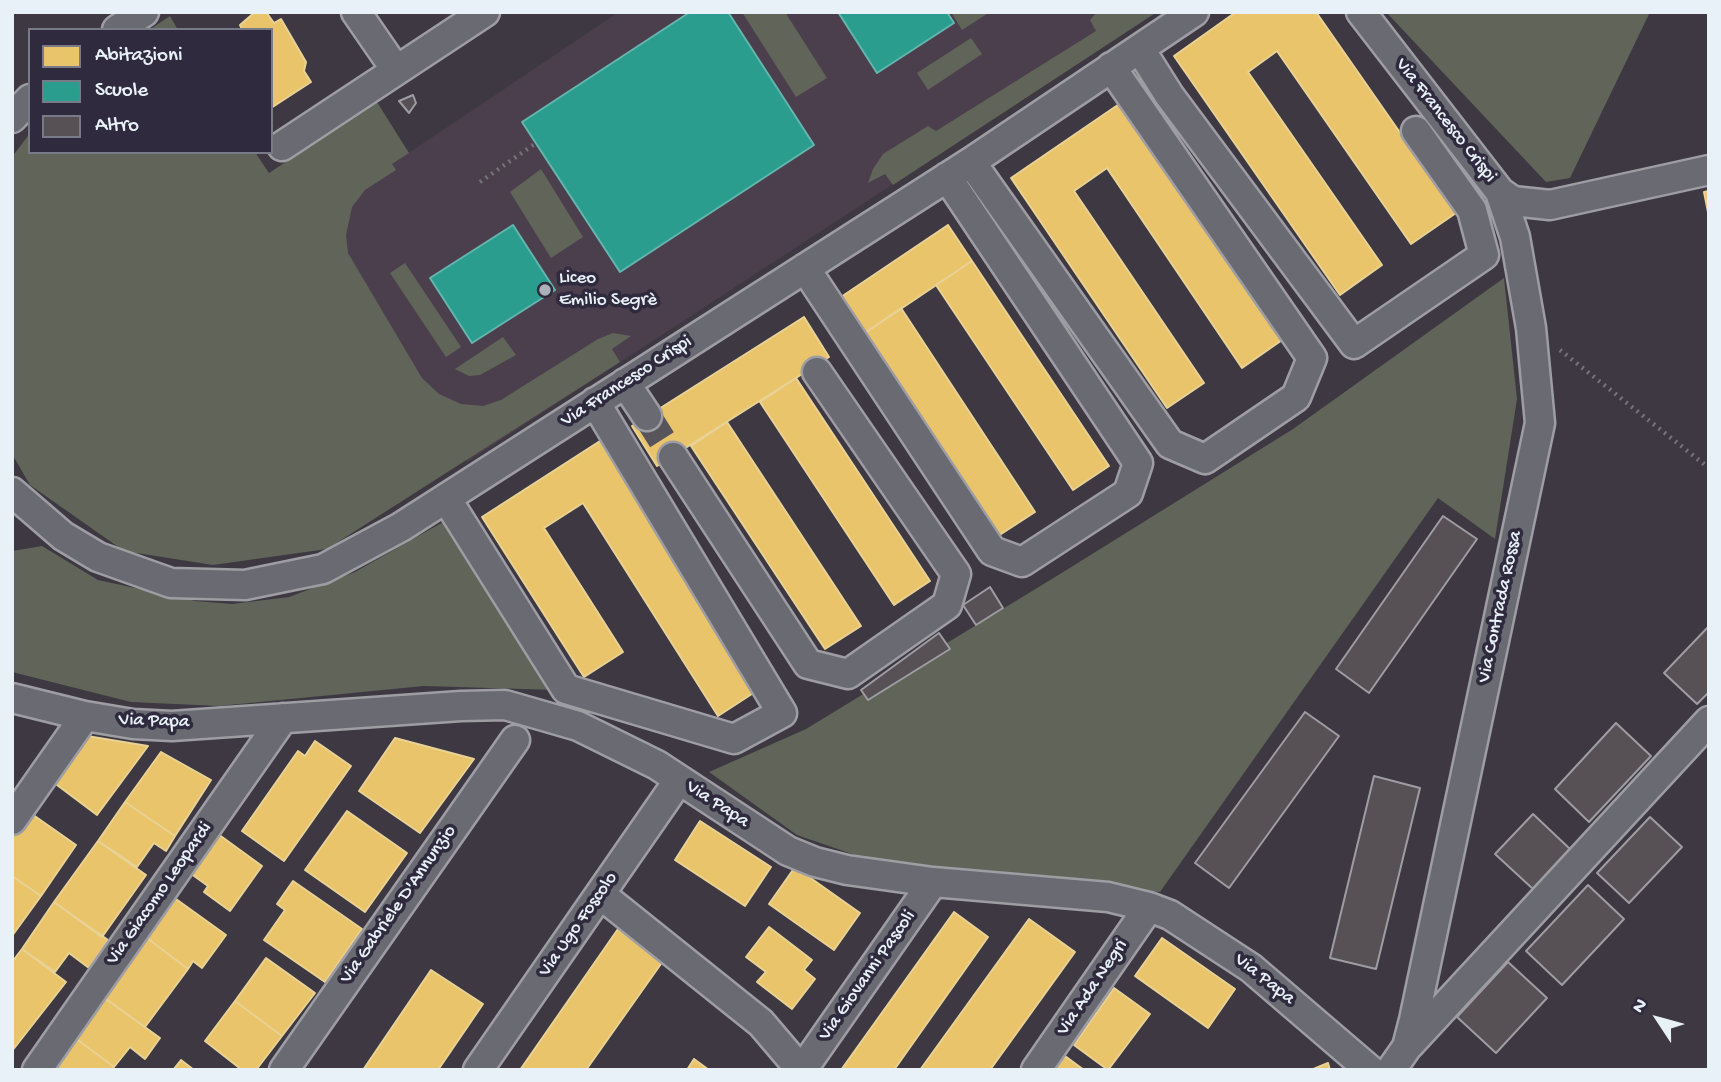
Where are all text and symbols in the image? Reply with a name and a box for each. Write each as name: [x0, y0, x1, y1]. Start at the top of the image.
legend: [28, 28, 273, 154]
text: Abitazioni: [95, 44, 183, 69]
street label: Via Francesco Crispi: [1389, 54, 1501, 188]
text: Scuole: [95, 79, 148, 104]
text: Altro: [95, 114, 139, 139]
place label: Liceo Emilio Segrè: [559, 268, 657, 312]
marker: Liceo Emilio Segrè: [537, 282, 553, 298]
street label: Via Francesco Crispi: [557, 331, 697, 433]
street label: Via Contrada Rossa: [1474, 529, 1528, 685]
street label: Via Papa: [118, 709, 190, 735]
street label: Via Papa: [681, 776, 753, 834]
street label: Via Giacomo Leopardi: [102, 818, 218, 970]
street label: Via Gabriele D'Annunzio: [336, 821, 462, 989]
street label: Via Ugo Foscolo: [534, 868, 624, 982]
street label: Via Giovanni Pascoli: [815, 906, 921, 1046]
street label: Via Ada Negri: [1053, 936, 1133, 1040]
street label: Via Papa: [1229, 949, 1299, 1011]
north arrow: [1623, 984, 1693, 1054]
text: N: [1628, 995, 1654, 1018]

